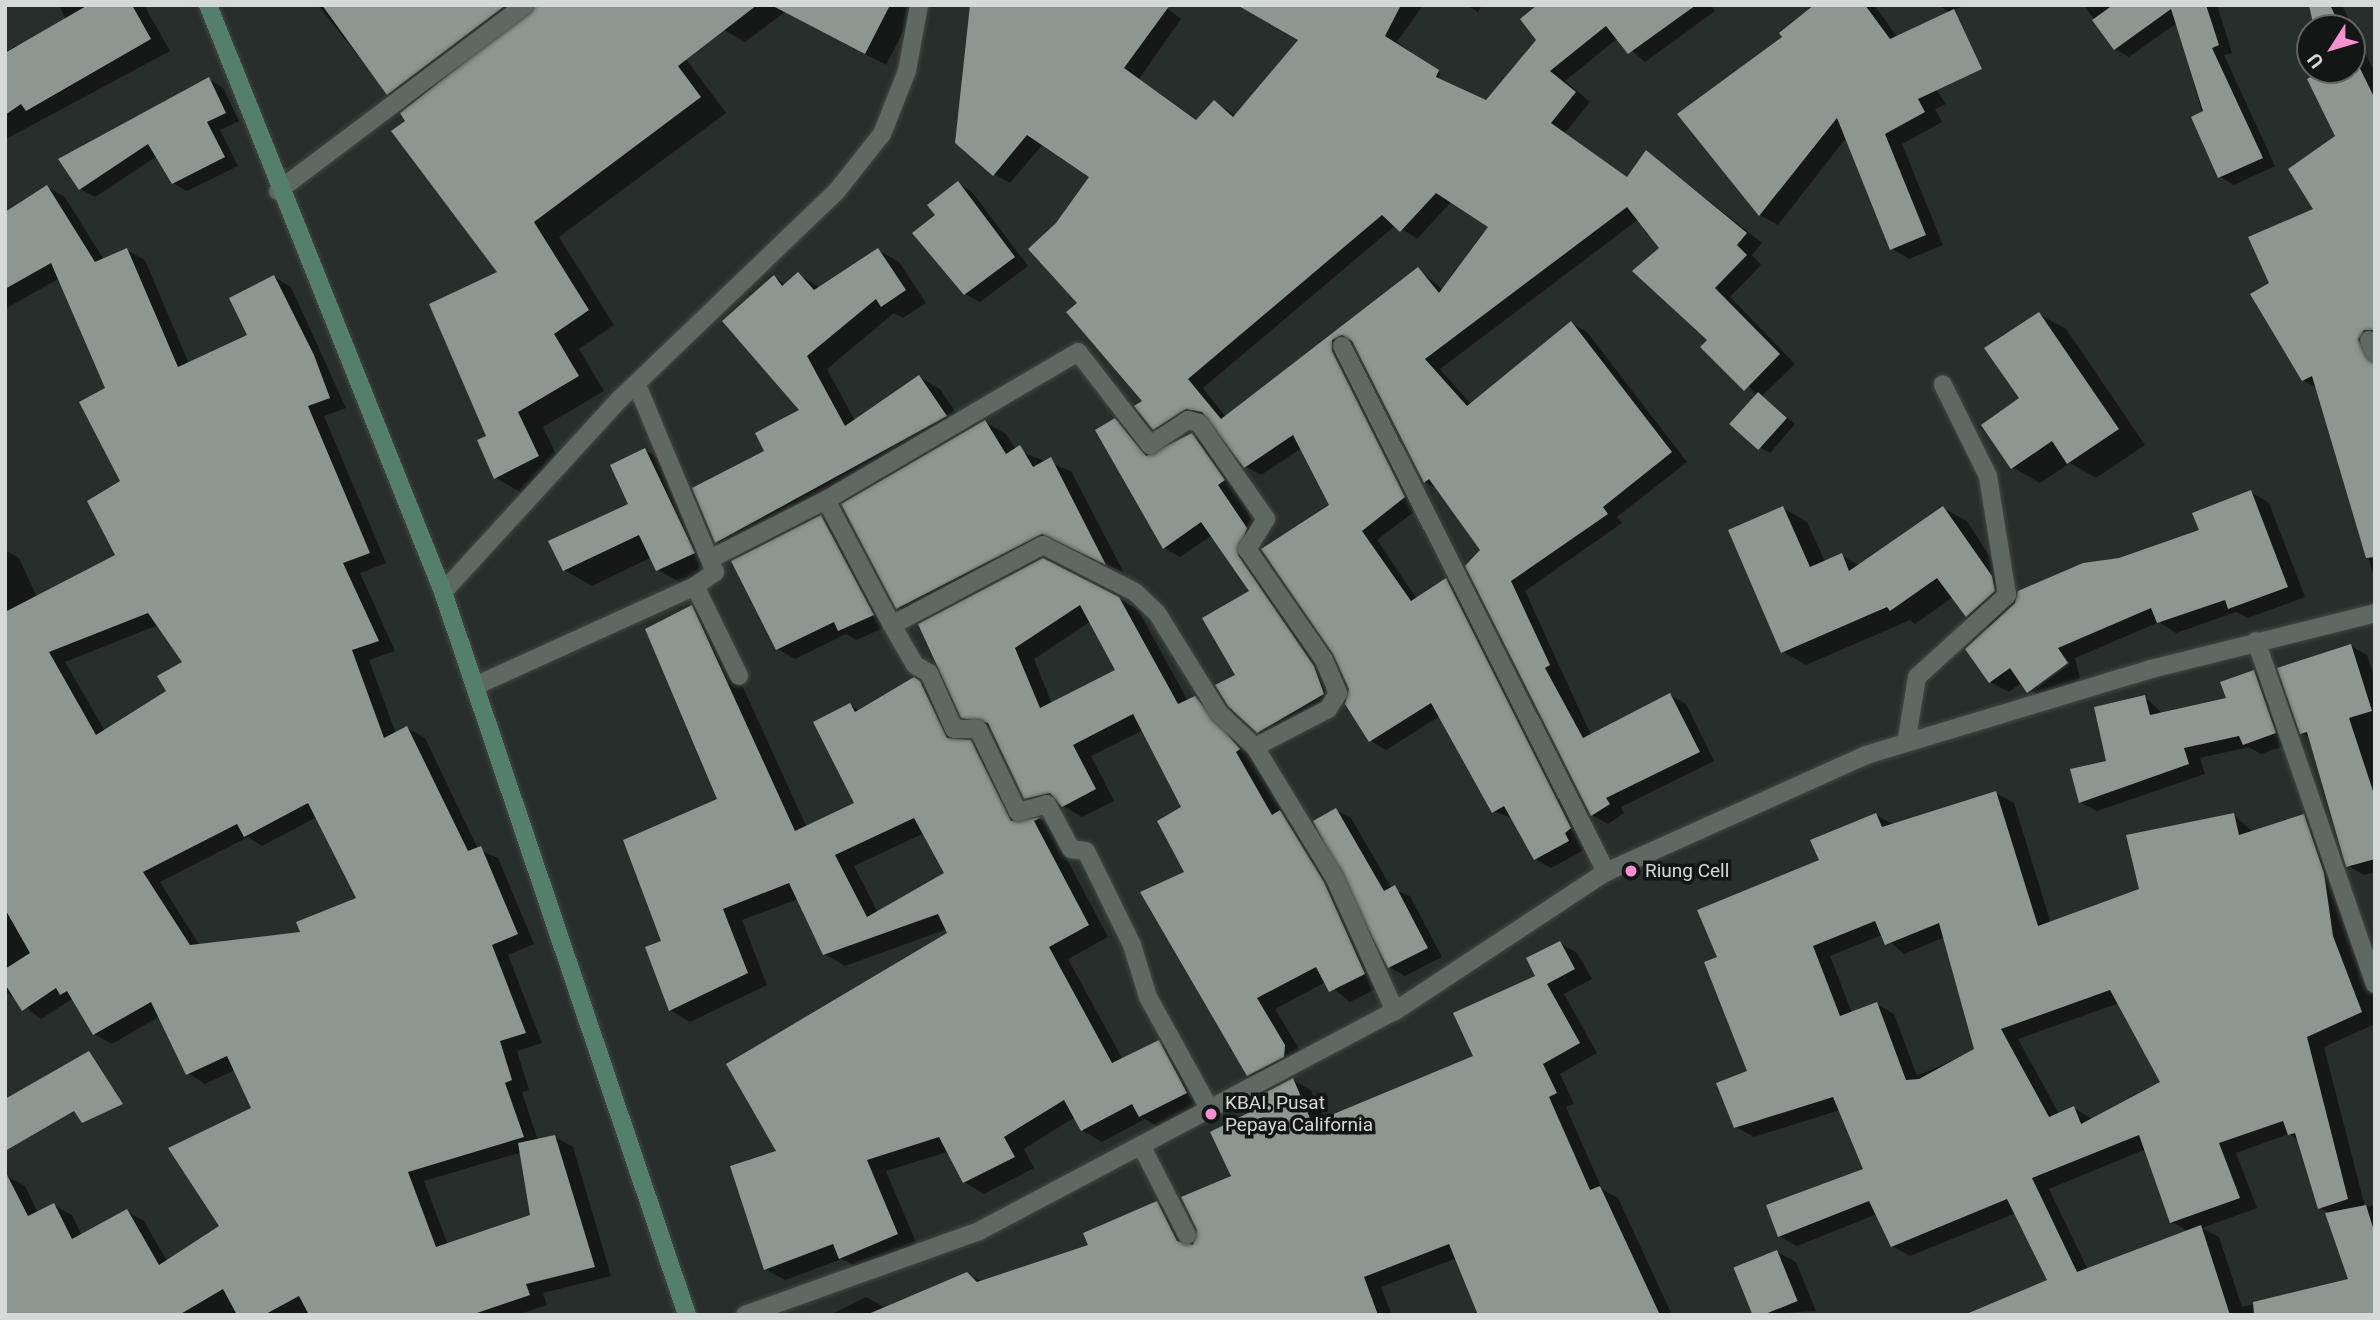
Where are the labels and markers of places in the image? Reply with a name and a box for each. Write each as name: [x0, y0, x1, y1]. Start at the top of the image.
place label: Riung Cell: [1645, 860, 1729, 882]
marker: Riung Cell: [1623, 863, 1639, 879]
place label: KBAI. Pusat Pepaya California: [1225, 1092, 1373, 1136]
marker: KBAI. Pusat Pepaya California: [1203, 1106, 1219, 1122]

